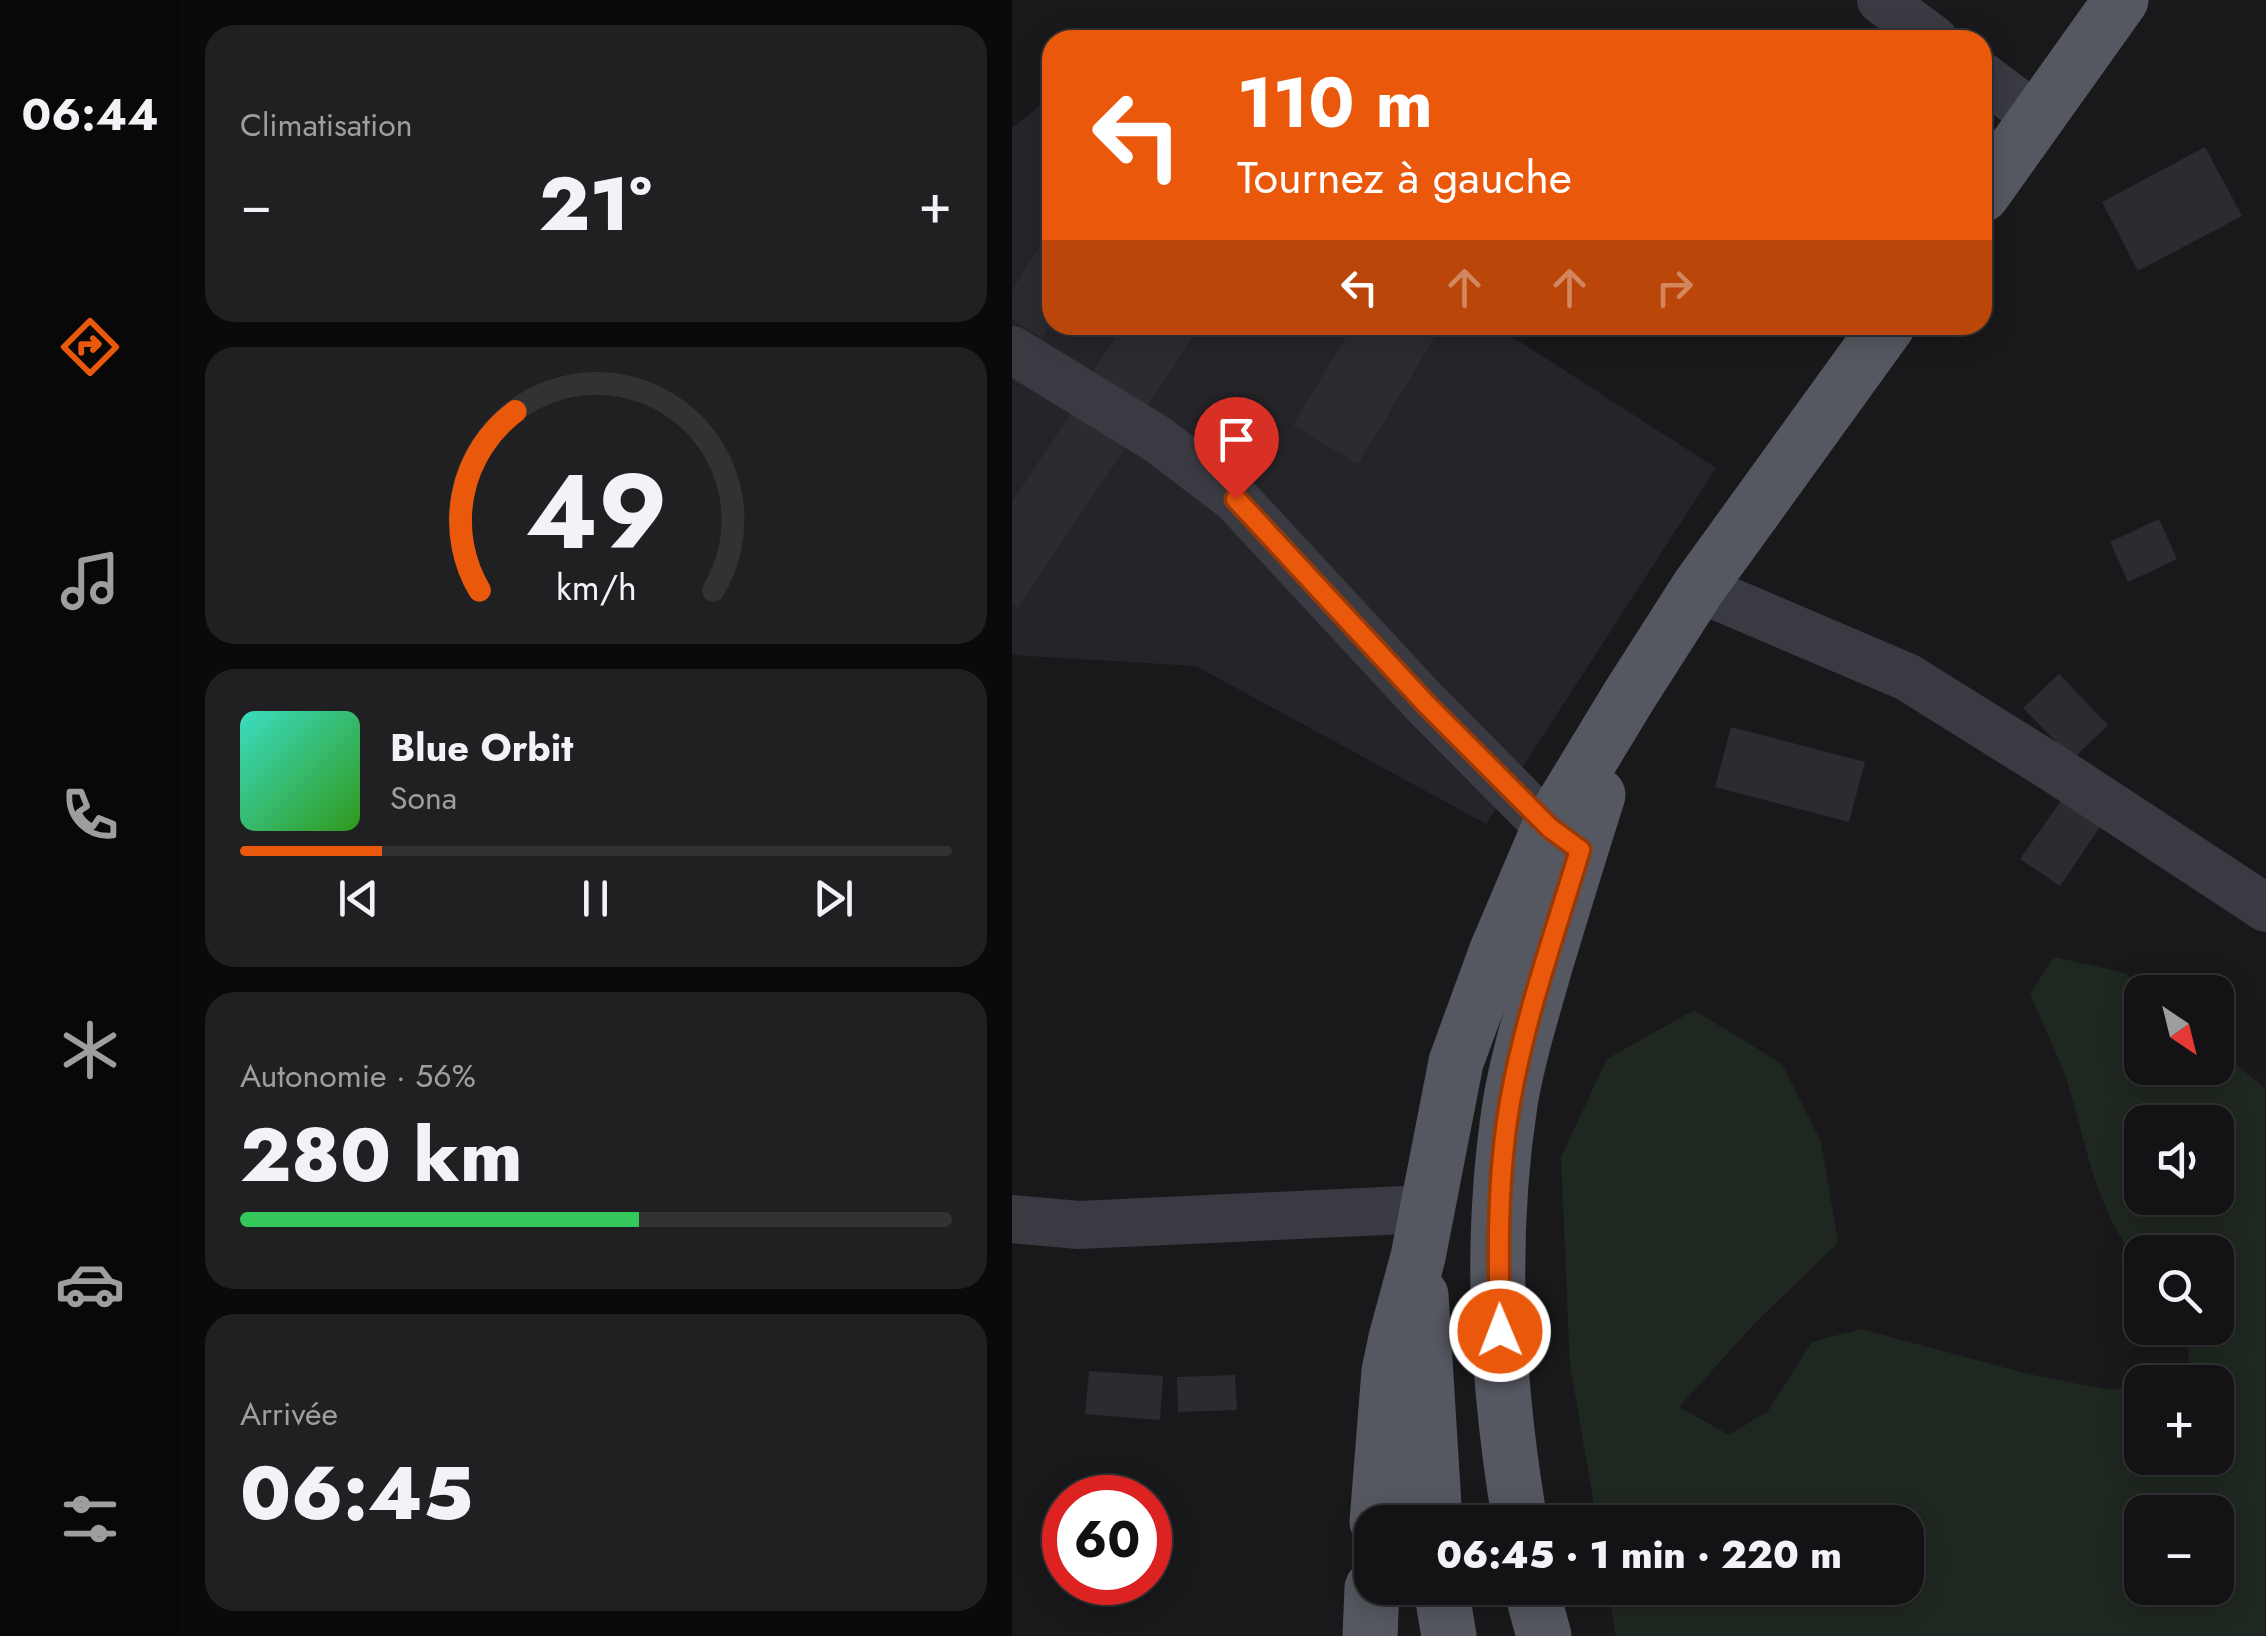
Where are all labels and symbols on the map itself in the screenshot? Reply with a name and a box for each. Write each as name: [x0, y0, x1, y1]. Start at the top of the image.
pin: [1194, 397, 1279, 500]
north arrow: [2124, 975, 2234, 1085]
position arrow: [1448, 1279, 1552, 1383]
speed limit sign: 60: [1042, 1475, 1172, 1605]

